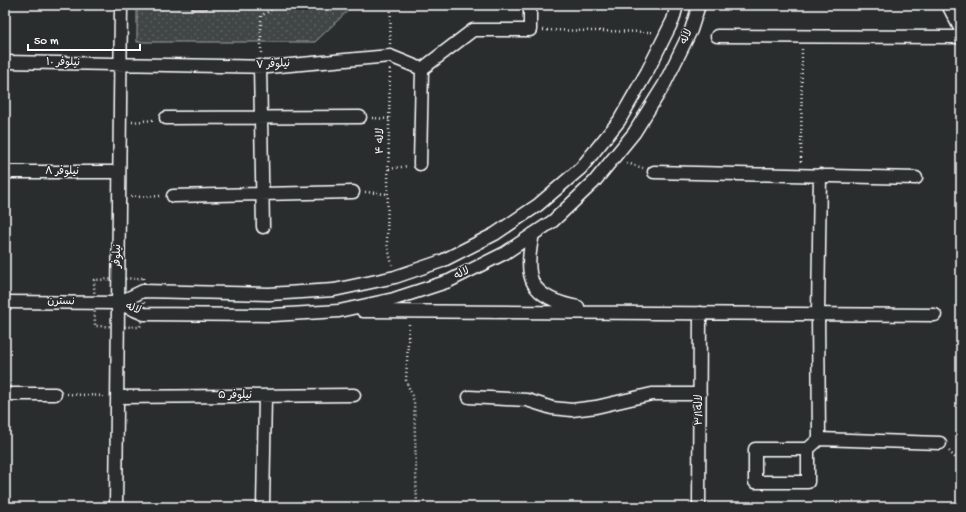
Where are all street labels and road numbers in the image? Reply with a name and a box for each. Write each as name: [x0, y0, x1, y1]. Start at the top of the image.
street label: لاله: [677, 27, 696, 46]
street label: نیلوفر ۱۰: [46, 56, 80, 69]
street label: نیلوفر ۷: [256, 57, 290, 72]
street label: لاله ۴: [374, 128, 387, 154]
street label: نیلوفر ۸: [45, 165, 79, 178]
street label: نیلوفر: [111, 244, 124, 269]
street label: لاله: [452, 264, 472, 283]
street label: نسترن: [47, 296, 75, 308]
street label: لاله: [124, 300, 143, 317]
street label: نیلوفر ۵: [218, 389, 252, 402]
street label: لاله۳/۱: [693, 394, 706, 426]

